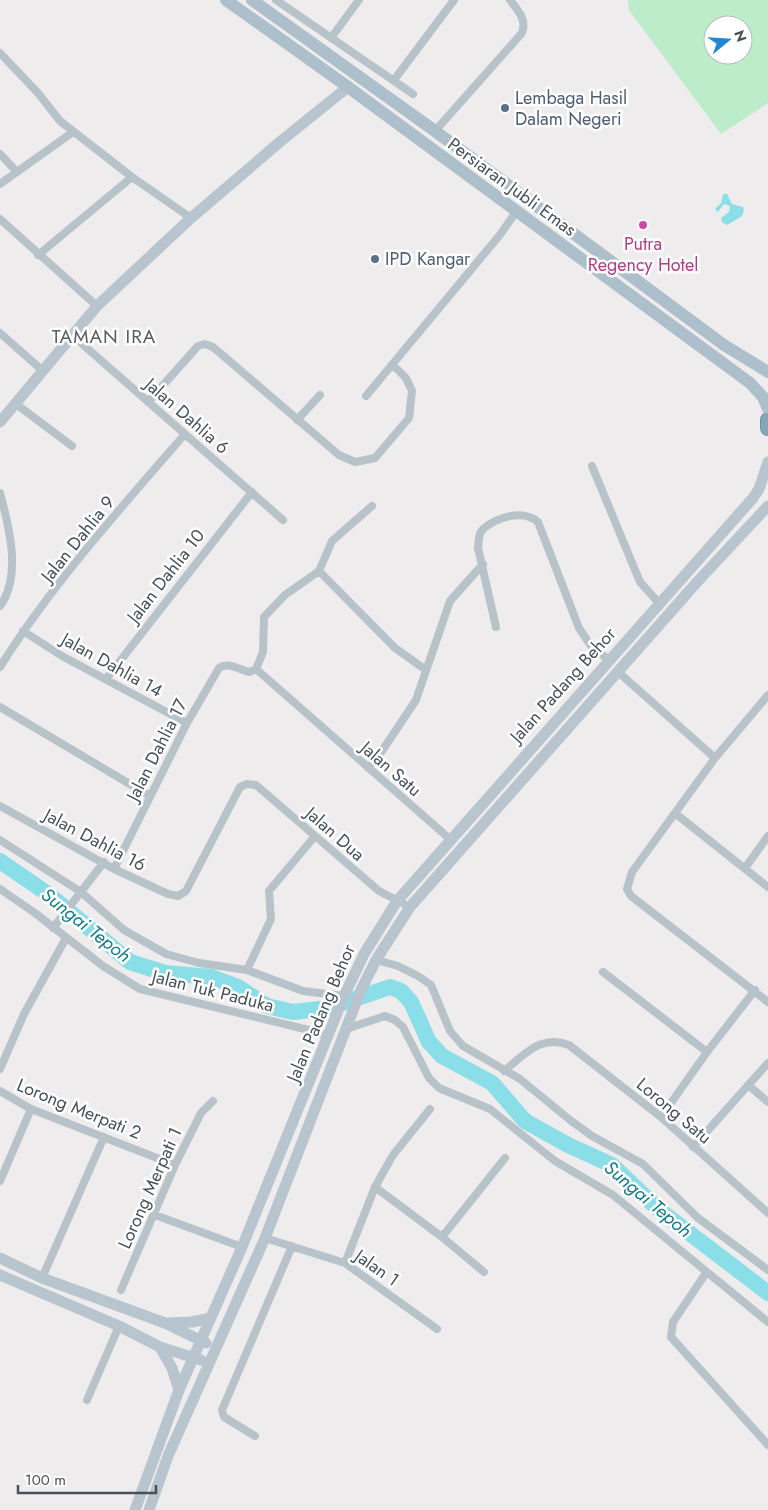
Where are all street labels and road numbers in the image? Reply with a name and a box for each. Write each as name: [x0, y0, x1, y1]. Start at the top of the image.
street label: Persiaran Jubli Emas: [442, 131, 582, 243]
street label: Jalan Dahlia 6: [138, 371, 235, 460]
street label: Jalan Dahlia 9: [34, 490, 121, 589]
street label: Jalan Dahlia 10: [120, 523, 211, 630]
street label: Jalan Padang Behor: [503, 621, 623, 750]
street label: Jalan Dahlia 14: [55, 625, 167, 704]
street label: Jalan Dahlia 17: [119, 694, 194, 807]
street label: Jalan Satu: [353, 734, 427, 803]
street label: Jalan Dua: [298, 800, 370, 867]
street label: Jalan Dahlia 16: [38, 801, 151, 878]
street label: Jalan Padang Behor: [279, 939, 362, 1088]
street label: Jalan Tuk Paduka: [147, 963, 277, 1019]
street label: Lorong Merpati 2: [13, 1072, 145, 1146]
street label: Lorong Satu: [631, 1072, 717, 1150]
street label: Lorong Merpati 1: [112, 1123, 188, 1253]
street label: Jalan 1: [348, 1242, 404, 1293]

